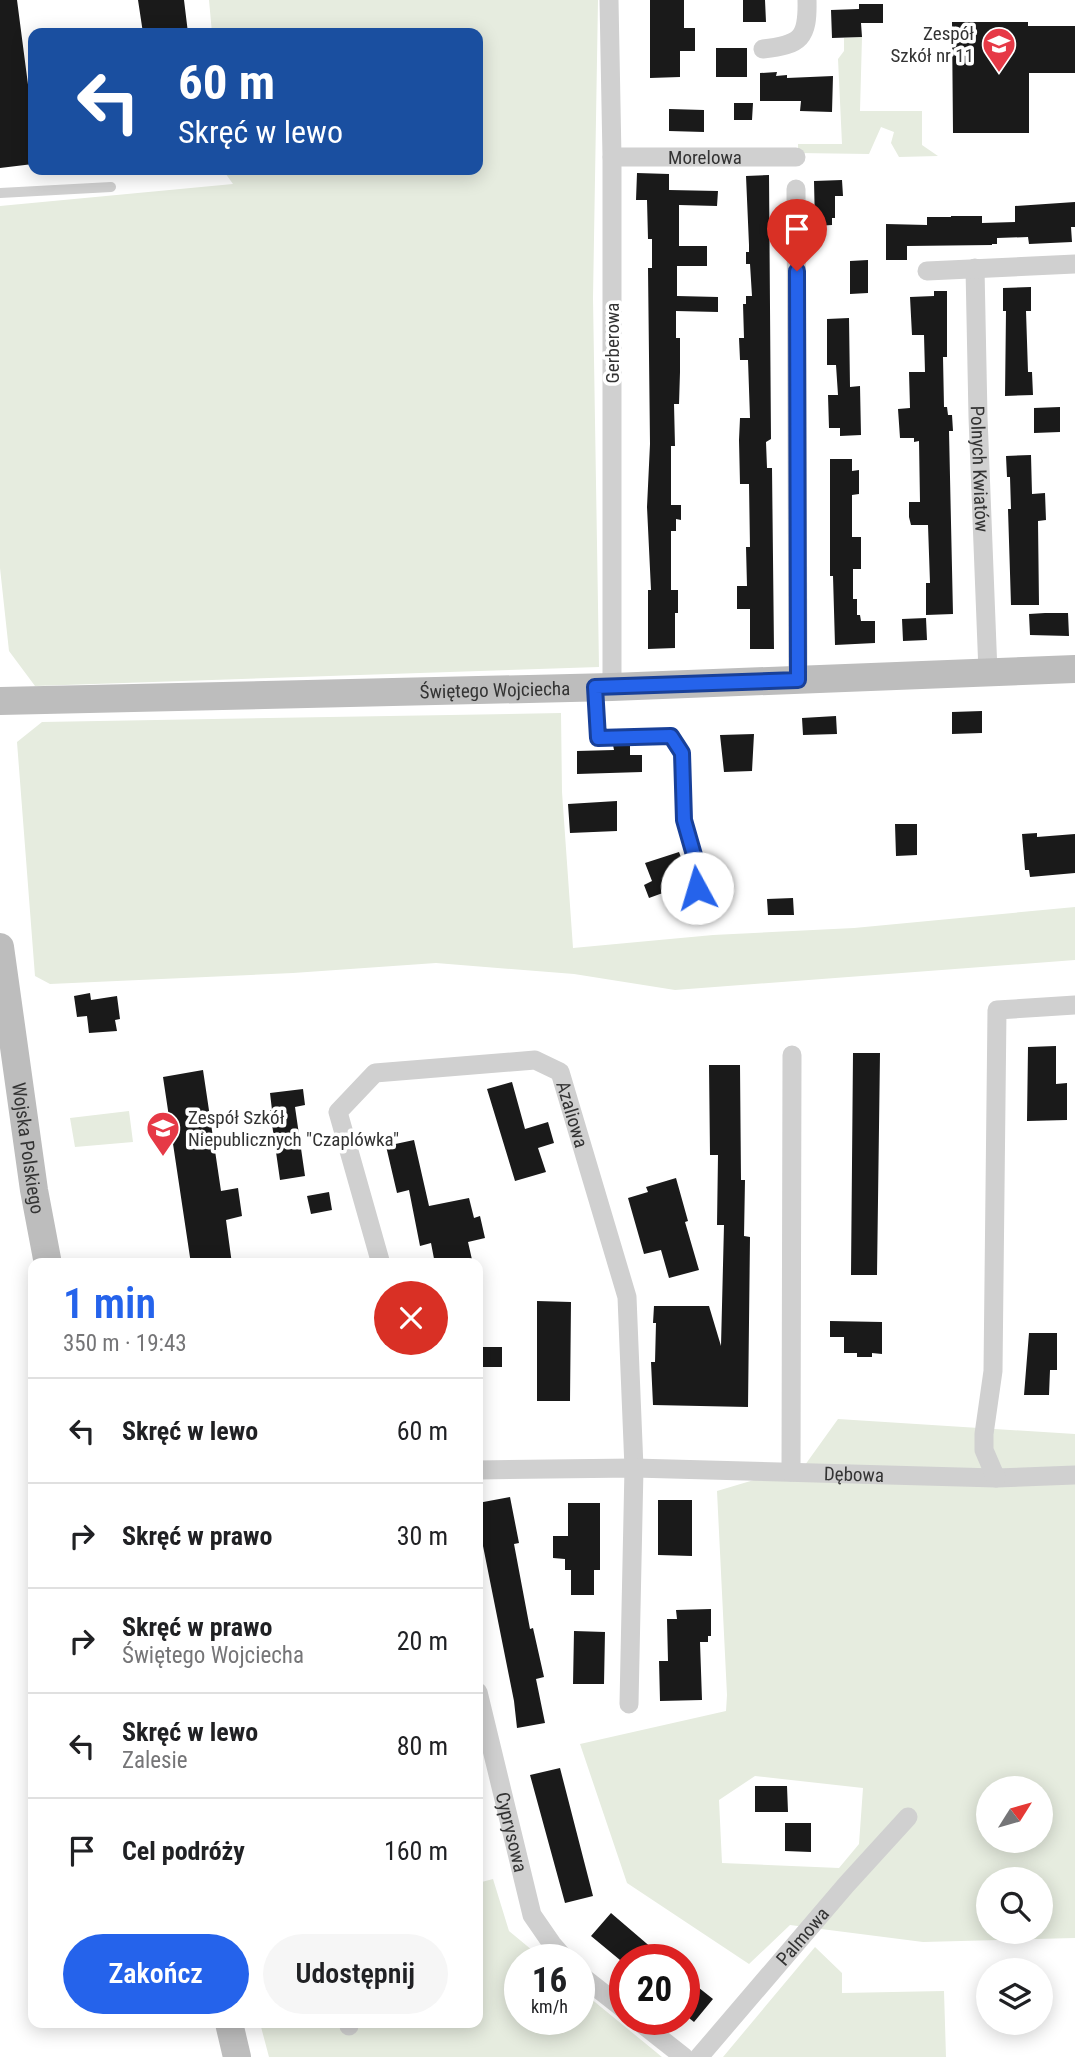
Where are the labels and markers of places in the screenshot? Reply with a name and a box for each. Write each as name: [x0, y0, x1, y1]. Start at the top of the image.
place label: Zespół Szkół nr 11: [890, 22, 974, 67]
school or university icon: Zespół Szkół nr 11: [980, 25, 1018, 74]
pin: [767, 199, 827, 271]
place label: Zespół Szkół Niepublicznych "Czaplówka": [188, 1106, 399, 1151]
school or university icon: Zespół Szkół Niepublicznych "Czaplówka": [144, 1109, 182, 1158]

